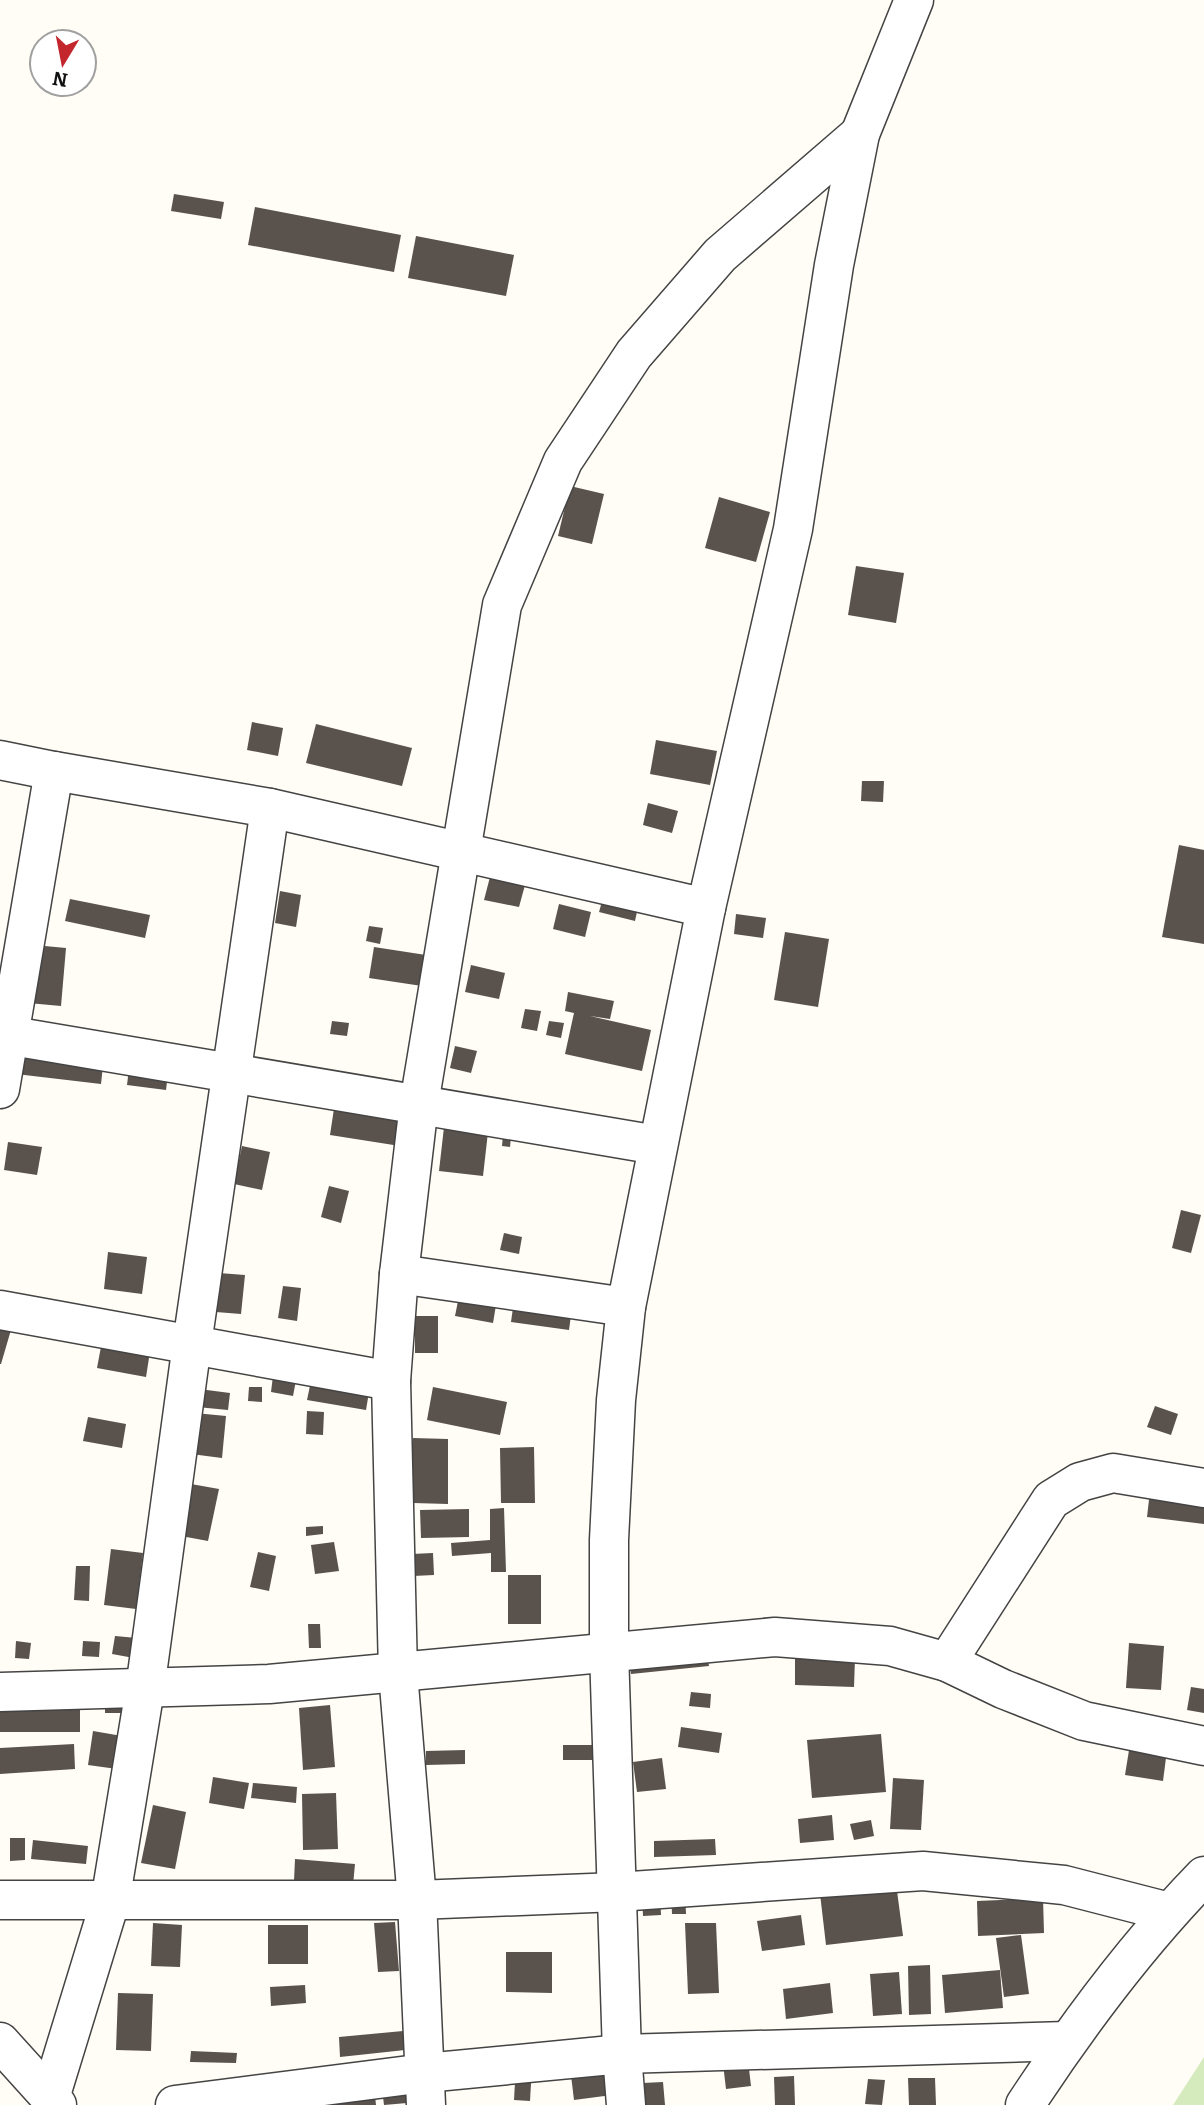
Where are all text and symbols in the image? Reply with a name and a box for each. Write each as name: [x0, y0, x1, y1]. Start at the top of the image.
north arrow: [28, 28, 98, 98]
text: N: [51, 67, 69, 92]

